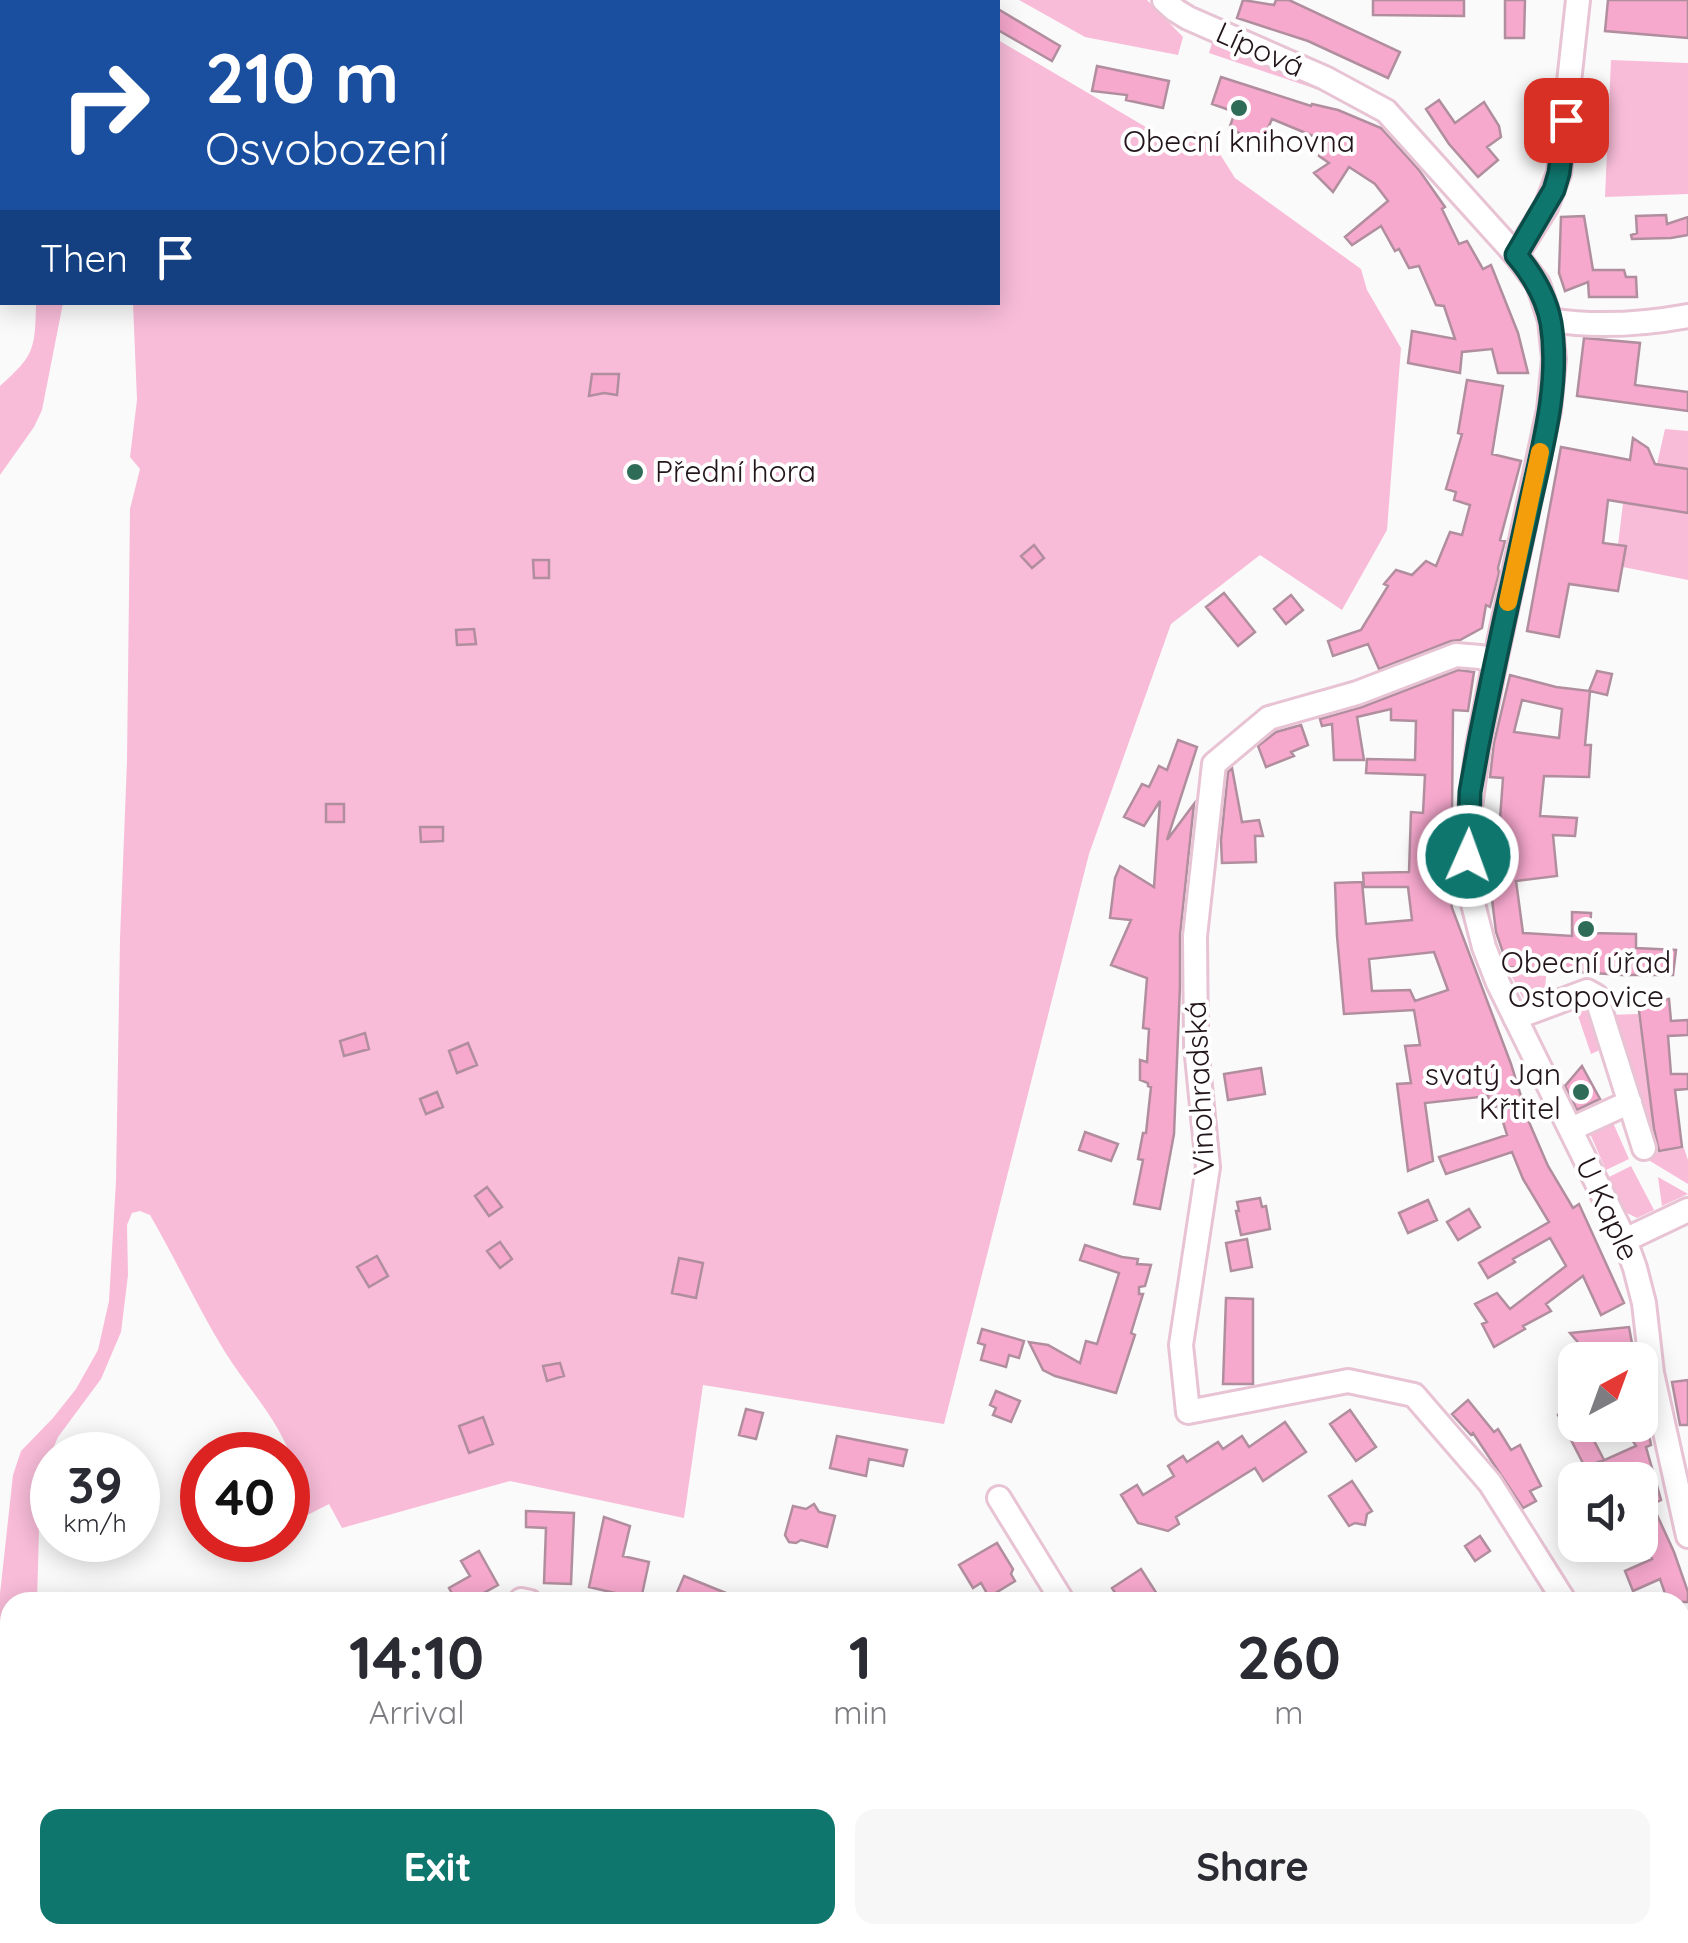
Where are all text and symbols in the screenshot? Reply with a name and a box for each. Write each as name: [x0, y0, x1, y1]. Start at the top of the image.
street label: Lípová: [1210, 13, 1310, 85]
text: 210 m: [205, 33, 399, 121]
icon: right: [40, 40, 170, 170]
pin: [1524, 78, 1609, 163]
icon: arrive: [1539, 93, 1594, 148]
marker: Obecní knihovna: [1228, 97, 1250, 119]
text: Osvobození: [205, 120, 448, 176]
place label: Obecní knihovna: [1123, 122, 1355, 160]
icon: arrive: [148, 230, 203, 285]
text: Then: [40, 234, 128, 282]
place label: Přední hora: [655, 452, 816, 490]
marker: Přední hora: [624, 461, 646, 483]
position arrow: [1416, 804, 1520, 908]
marker: Obecní úřad Ostopovice: [1575, 918, 1597, 940]
place label: Obecní úřad Ostopovice: [1501, 943, 1671, 1015]
street label: Vinohradská: [1175, 1000, 1223, 1176]
place label: svatý Jan Křtitel: [1425, 1055, 1561, 1127]
marker: svatý Jan Křtitel: [1570, 1081, 1592, 1103]
street label: U Kaple: [1567, 1151, 1648, 1266]
north arrow: [1558, 1342, 1658, 1442]
map controls: [1558, 1342, 1658, 1562]
speed limit sign: 40: [180, 1432, 310, 1562]
text: 39: [67, 1453, 123, 1516]
button: sound: [1558, 1462, 1658, 1562]
text: km/h: [63, 1507, 127, 1538]
text: 14:10: [349, 1619, 484, 1694]
text: 1: [849, 1619, 872, 1694]
text: 260: [1237, 1619, 1341, 1694]
text: Arrival: [369, 1692, 465, 1732]
text: min: [833, 1692, 888, 1732]
text: m: [1274, 1692, 1303, 1732]
button: Exit: [40, 1809, 835, 1924]
button: Share: [855, 1809, 1650, 1924]

